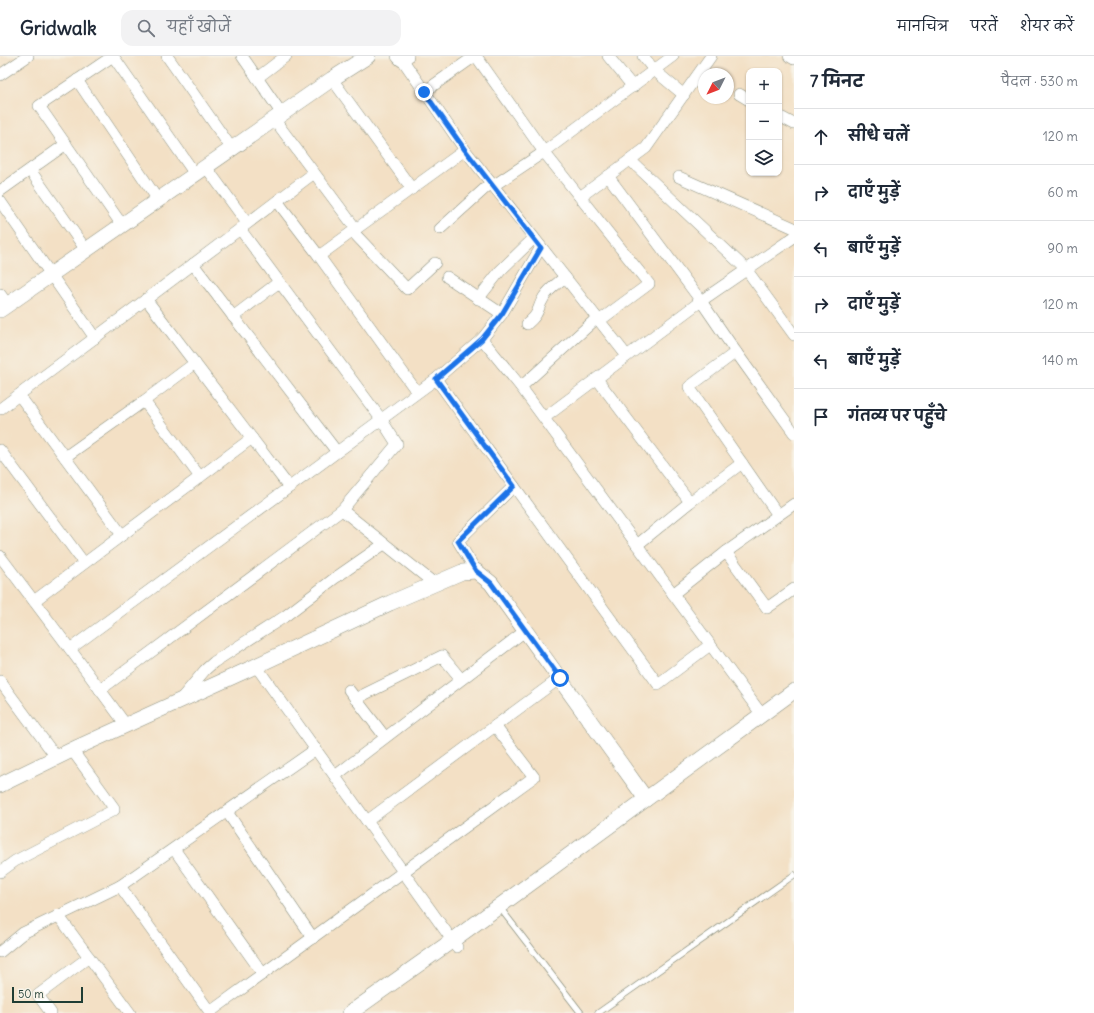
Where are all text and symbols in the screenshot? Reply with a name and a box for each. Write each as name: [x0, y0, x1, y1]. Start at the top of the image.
search box: [121, 10, 401, 46]
text: Gridwalk: [20, 16, 97, 40]
icon: search: [135, 17, 157, 39]
text: यहाँ खोजें: [167, 17, 231, 36]
text: मानचित्र: [897, 17, 948, 35]
text: परतें: [970, 17, 998, 35]
text: शेयर करें: [1020, 17, 1074, 35]
north arrow: [698, 68, 734, 104]
map controls: [746, 68, 782, 176]
button: +: [746, 68, 782, 104]
text: 7 मिनट: [810, 70, 864, 92]
text: पैदल · 530 m: [1001, 73, 1078, 90]
route end: [415, 83, 433, 101]
button: −: [746, 104, 782, 140]
icon: ahead: [810, 126, 832, 148]
text: सीधे चलें: [848, 126, 909, 145]
text: 120 m: [1043, 128, 1078, 145]
button: layers: [746, 140, 782, 176]
icon: right: [810, 182, 832, 204]
text: दाएँ मुड़ें: [848, 182, 900, 201]
text: 60 m: [1047, 184, 1078, 201]
icon: left: [810, 238, 832, 260]
text: बाएँ मुड़ें: [848, 238, 900, 257]
text: 90 m: [1047, 240, 1078, 257]
icon: right: [810, 294, 832, 316]
text: दाएँ मुड़ें: [848, 294, 900, 313]
text: 120 m: [1043, 296, 1078, 313]
icon: left: [810, 350, 832, 372]
text: बाएँ मुड़ें: [848, 350, 900, 369]
text: 140 m: [1042, 352, 1078, 369]
icon: arrive: [810, 406, 832, 428]
text: गंतव्य पर पहुँचे: [848, 406, 946, 425]
route start: [551, 669, 569, 687]
scale bar: [12, 985, 83, 1004]
text: 50 m: [18, 987, 44, 1001]

